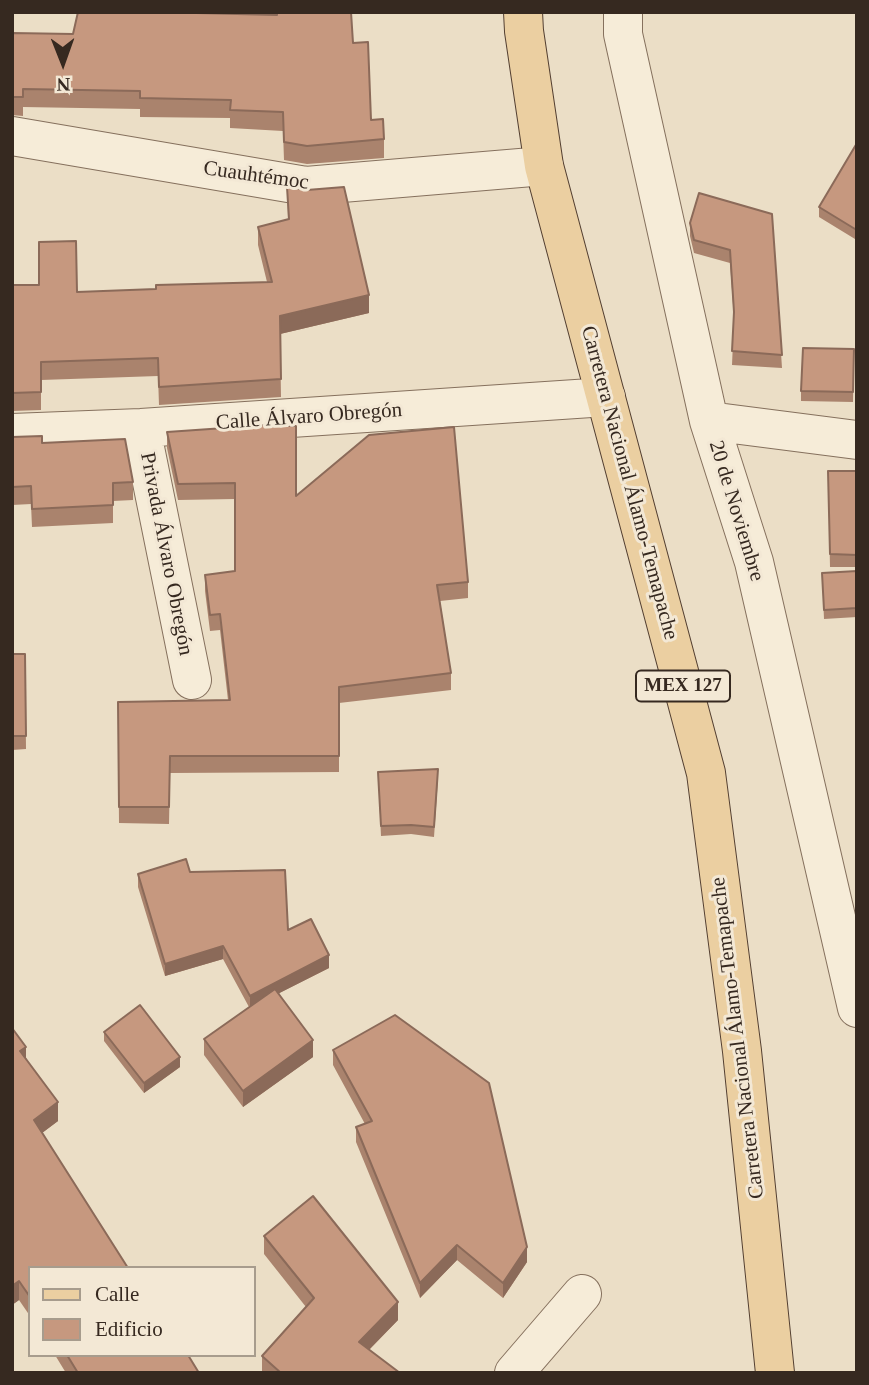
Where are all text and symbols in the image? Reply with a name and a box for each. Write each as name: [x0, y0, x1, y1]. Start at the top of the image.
north arrow: [28, 28, 98, 98]
text: N: [56, 74, 70, 95]
street label: Cuauhtémoc: [202, 156, 310, 196]
street label: Carretera Nacional Álamo-Temapache: [575, 323, 683, 643]
street label: Calle Álvaro Obregón: [215, 398, 403, 436]
street label: 20 de Noviembre: [703, 438, 769, 584]
street label: Privada Álvaro Obregón: [134, 450, 198, 658]
road number: MEX 127: [636, 670, 730, 702]
street label: Carretera Nacional Álamo-Temapache: [706, 876, 770, 1200]
legend: [28, 1266, 256, 1357]
text: Calle: [95, 1282, 139, 1306]
text: Edificio: [95, 1317, 163, 1341]

